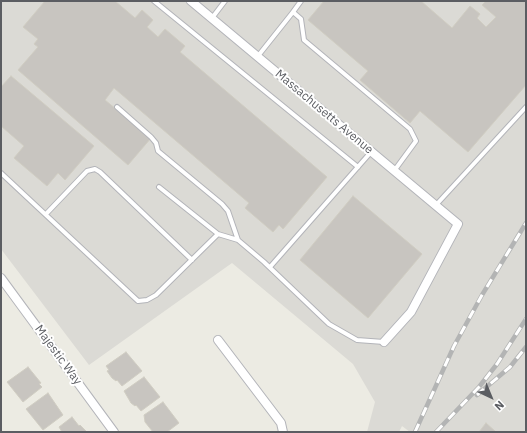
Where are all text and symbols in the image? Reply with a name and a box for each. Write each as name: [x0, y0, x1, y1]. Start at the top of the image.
street label: Massachusetts Avenue: [272, 67, 376, 157]
street label: Majestic Way: [31, 322, 85, 388]
north arrow: [471, 377, 511, 417]
text: N: [492, 398, 507, 413]

